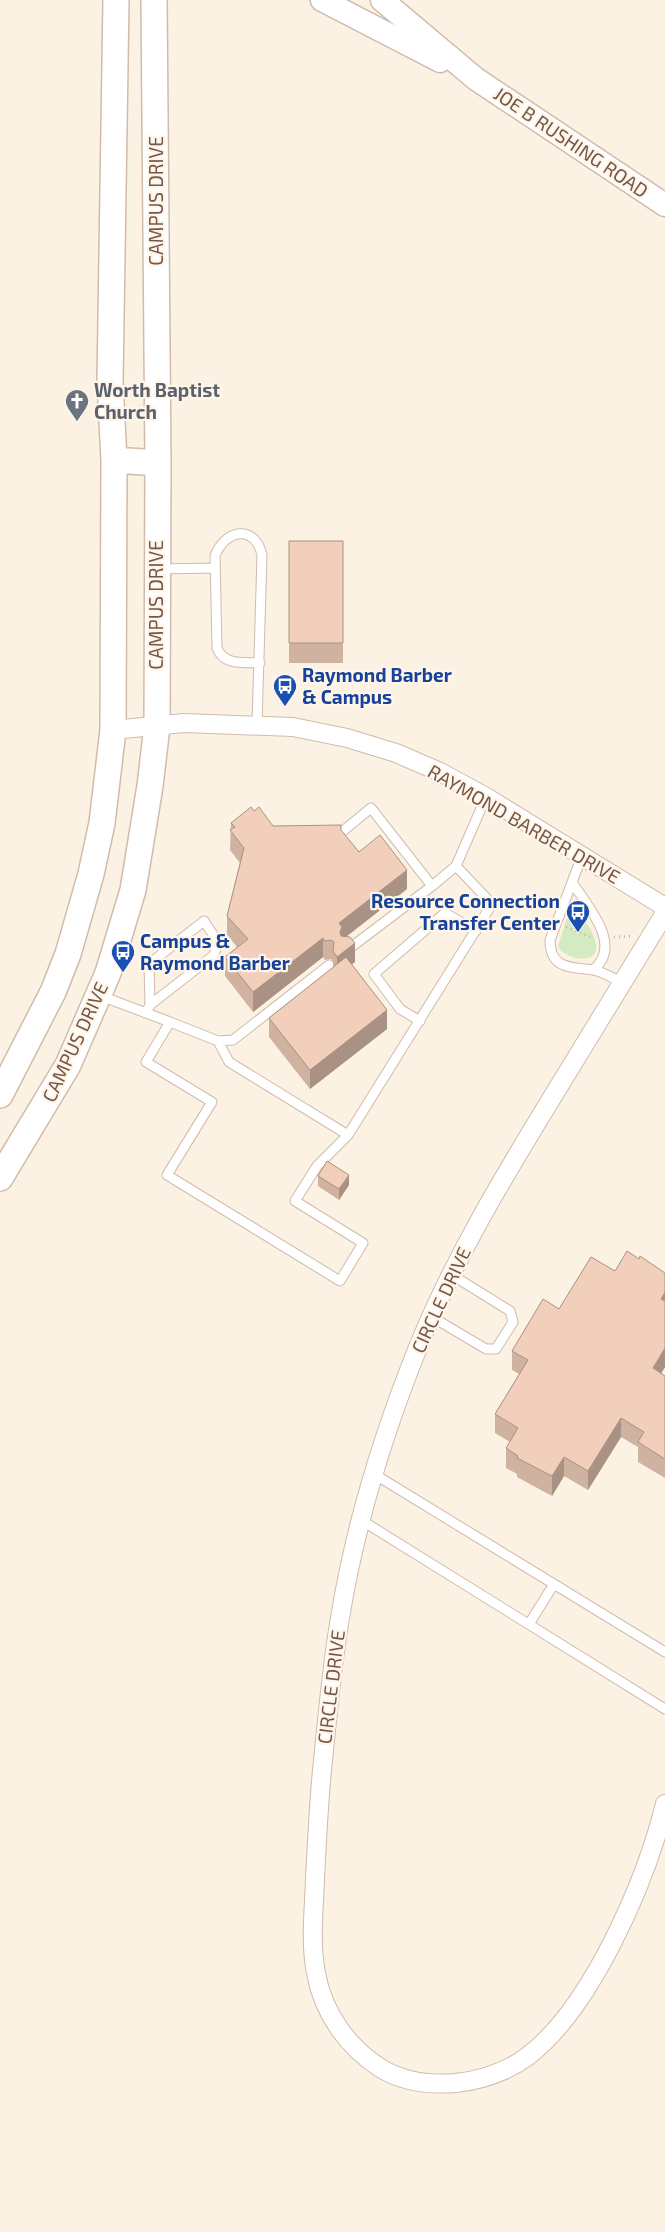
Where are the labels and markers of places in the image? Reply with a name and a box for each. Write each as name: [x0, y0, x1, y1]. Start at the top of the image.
place label: Worth Baptist Church: [94, 378, 220, 423]
church icon: Worth Baptist Church: [64, 388, 90, 422]
place label: Raymond Barber & Campus: [302, 663, 452, 708]
bus stop icon: Raymond Barber & Campus: [272, 673, 298, 707]
place label: Resource Connection Transfer Center: [371, 889, 560, 934]
bus stop icon: Resource Connection Transfer Center: [565, 899, 591, 933]
place label: Campus & Raymond Barber: [140, 929, 290, 975]
bus stop icon: Campus & Raymond Barber: [110, 939, 136, 973]

